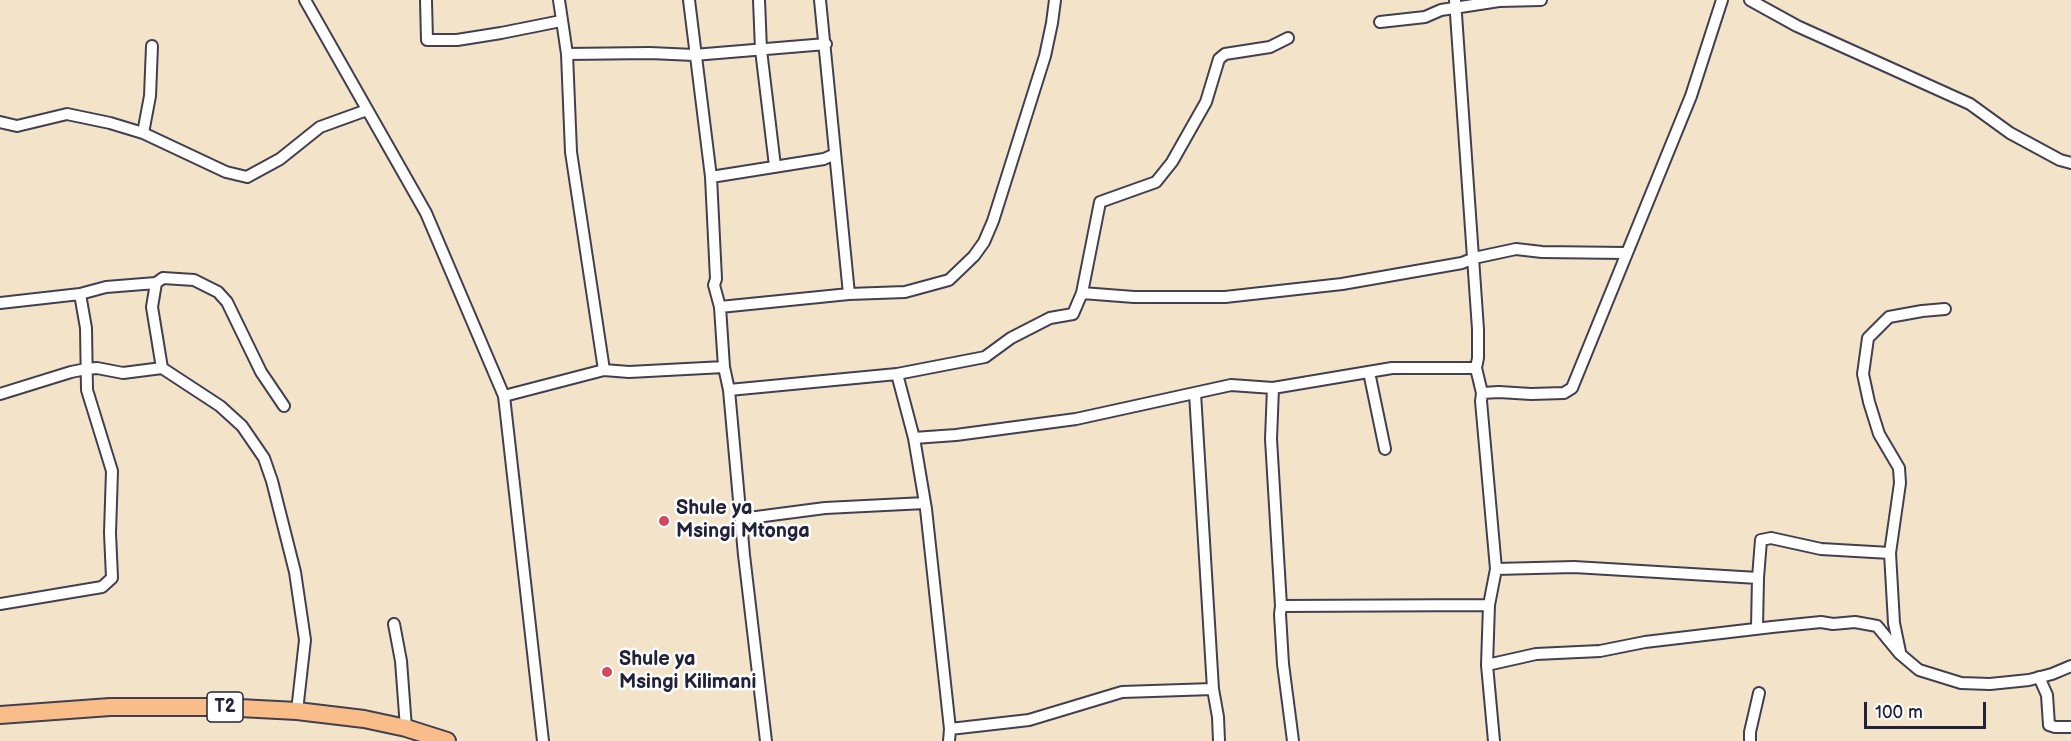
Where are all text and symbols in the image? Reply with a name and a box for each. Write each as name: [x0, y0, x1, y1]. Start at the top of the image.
place label: Shule ya Msingi Mtonga: [676, 497, 810, 544]
marker: Shule ya Msingi Mtonga: [657, 514, 671, 528]
place label: Shule ya Msingi Kilimani: [619, 648, 756, 695]
marker: Shule ya Msingi Kilimani: [600, 665, 614, 679]
scale bar: [1867, 690, 1988, 728]
road number: T2: [207, 692, 243, 722]
text: 100 m: [1875, 702, 1923, 723]

